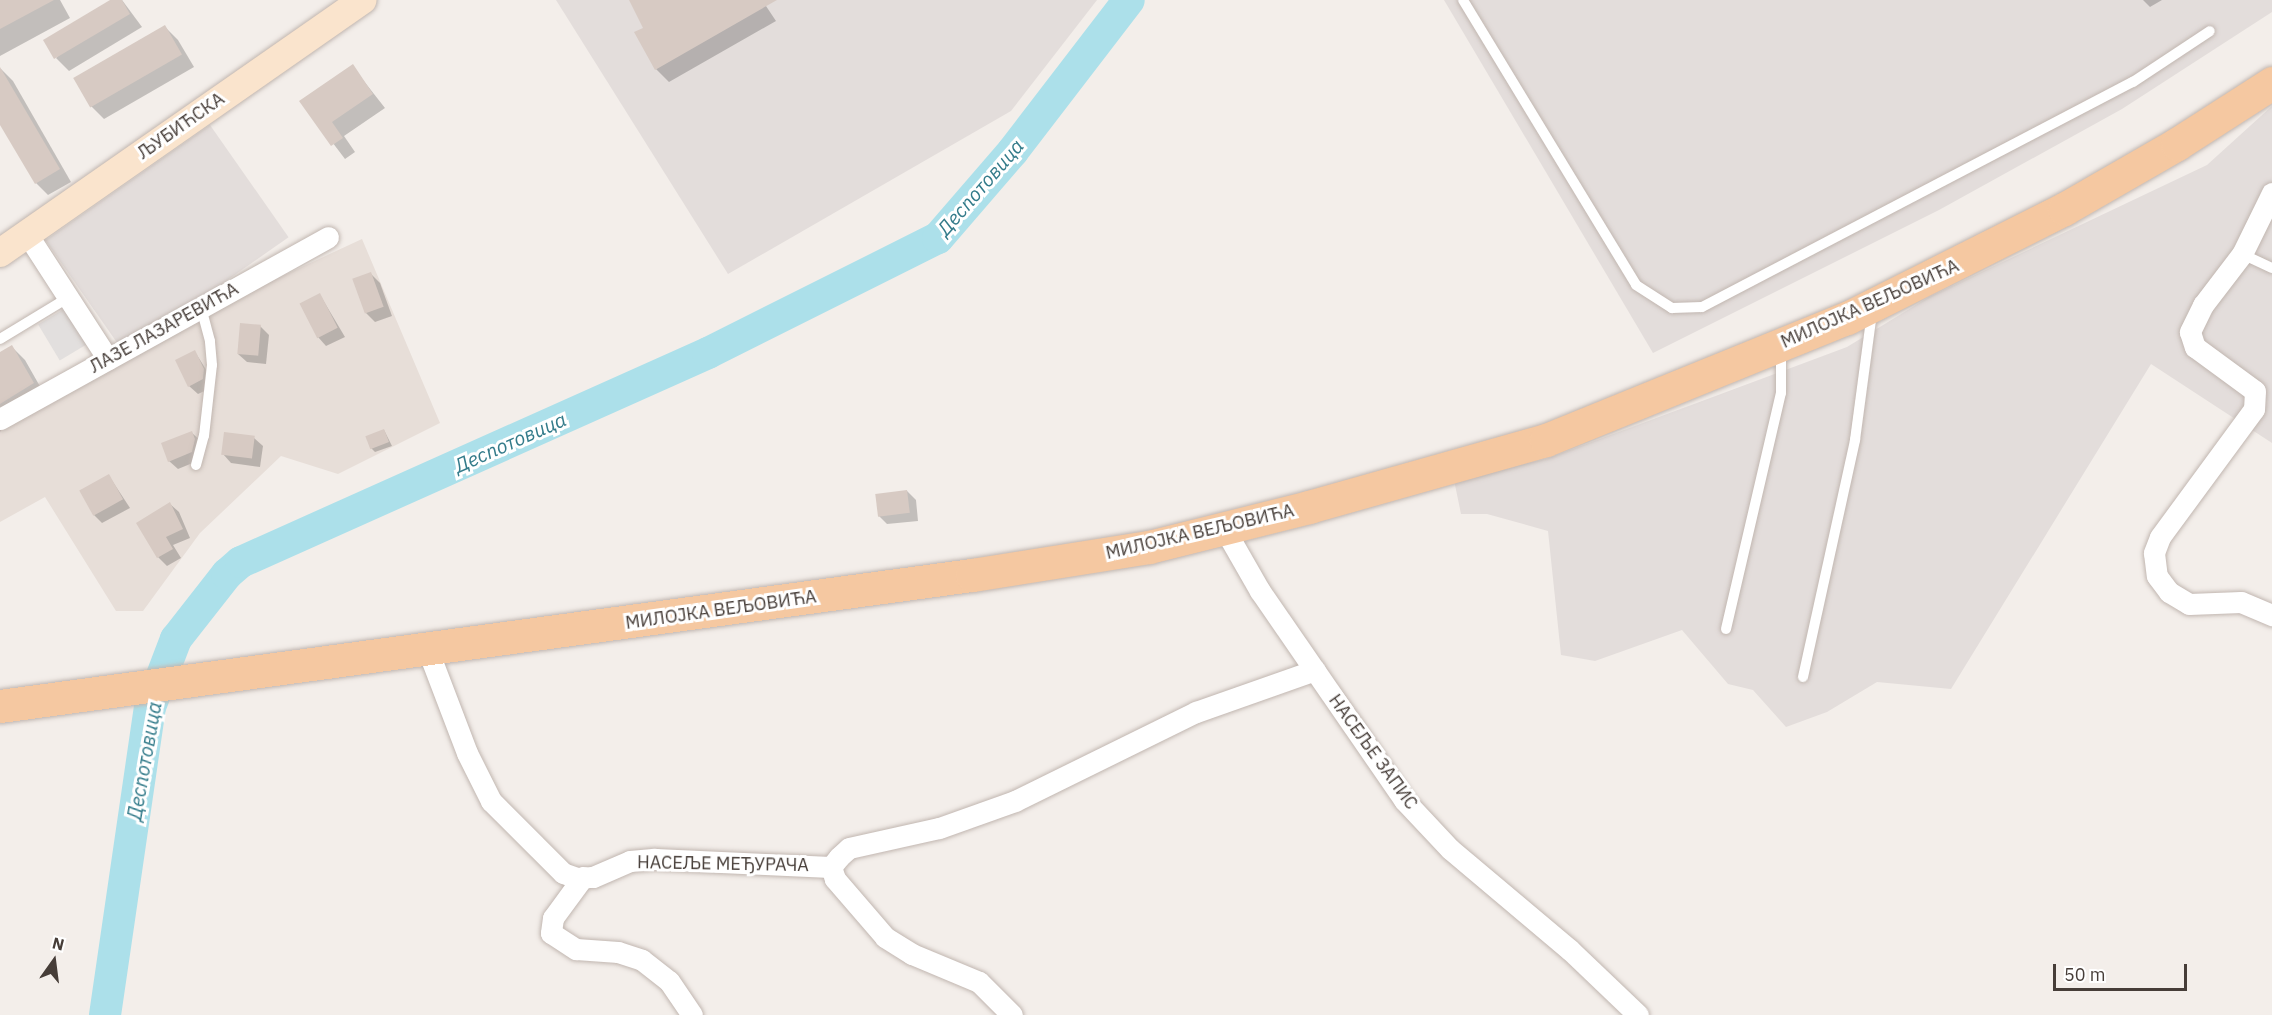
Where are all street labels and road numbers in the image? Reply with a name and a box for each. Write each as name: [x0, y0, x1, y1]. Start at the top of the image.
street label: ЉУБИЋСКА: [133, 88, 229, 164]
street label: МИЛОЈКА ВЕЉОВИЋА: [1778, 255, 1962, 353]
street label: ЛАЗЕ ЛАЗАРЕВИЋА: [86, 278, 242, 378]
street label: МИЛОЈКА ВЕЉОВИЋА: [1104, 500, 1296, 564]
street label: МИЛОЈКА ВЕЉОВИЋА: [624, 586, 818, 634]
street label: НАСЕЉЕ ЗАПИС: [1324, 690, 1422, 814]
street label: НАСЕЉЕ МЕЂУРАЧА: [637, 852, 809, 876]

